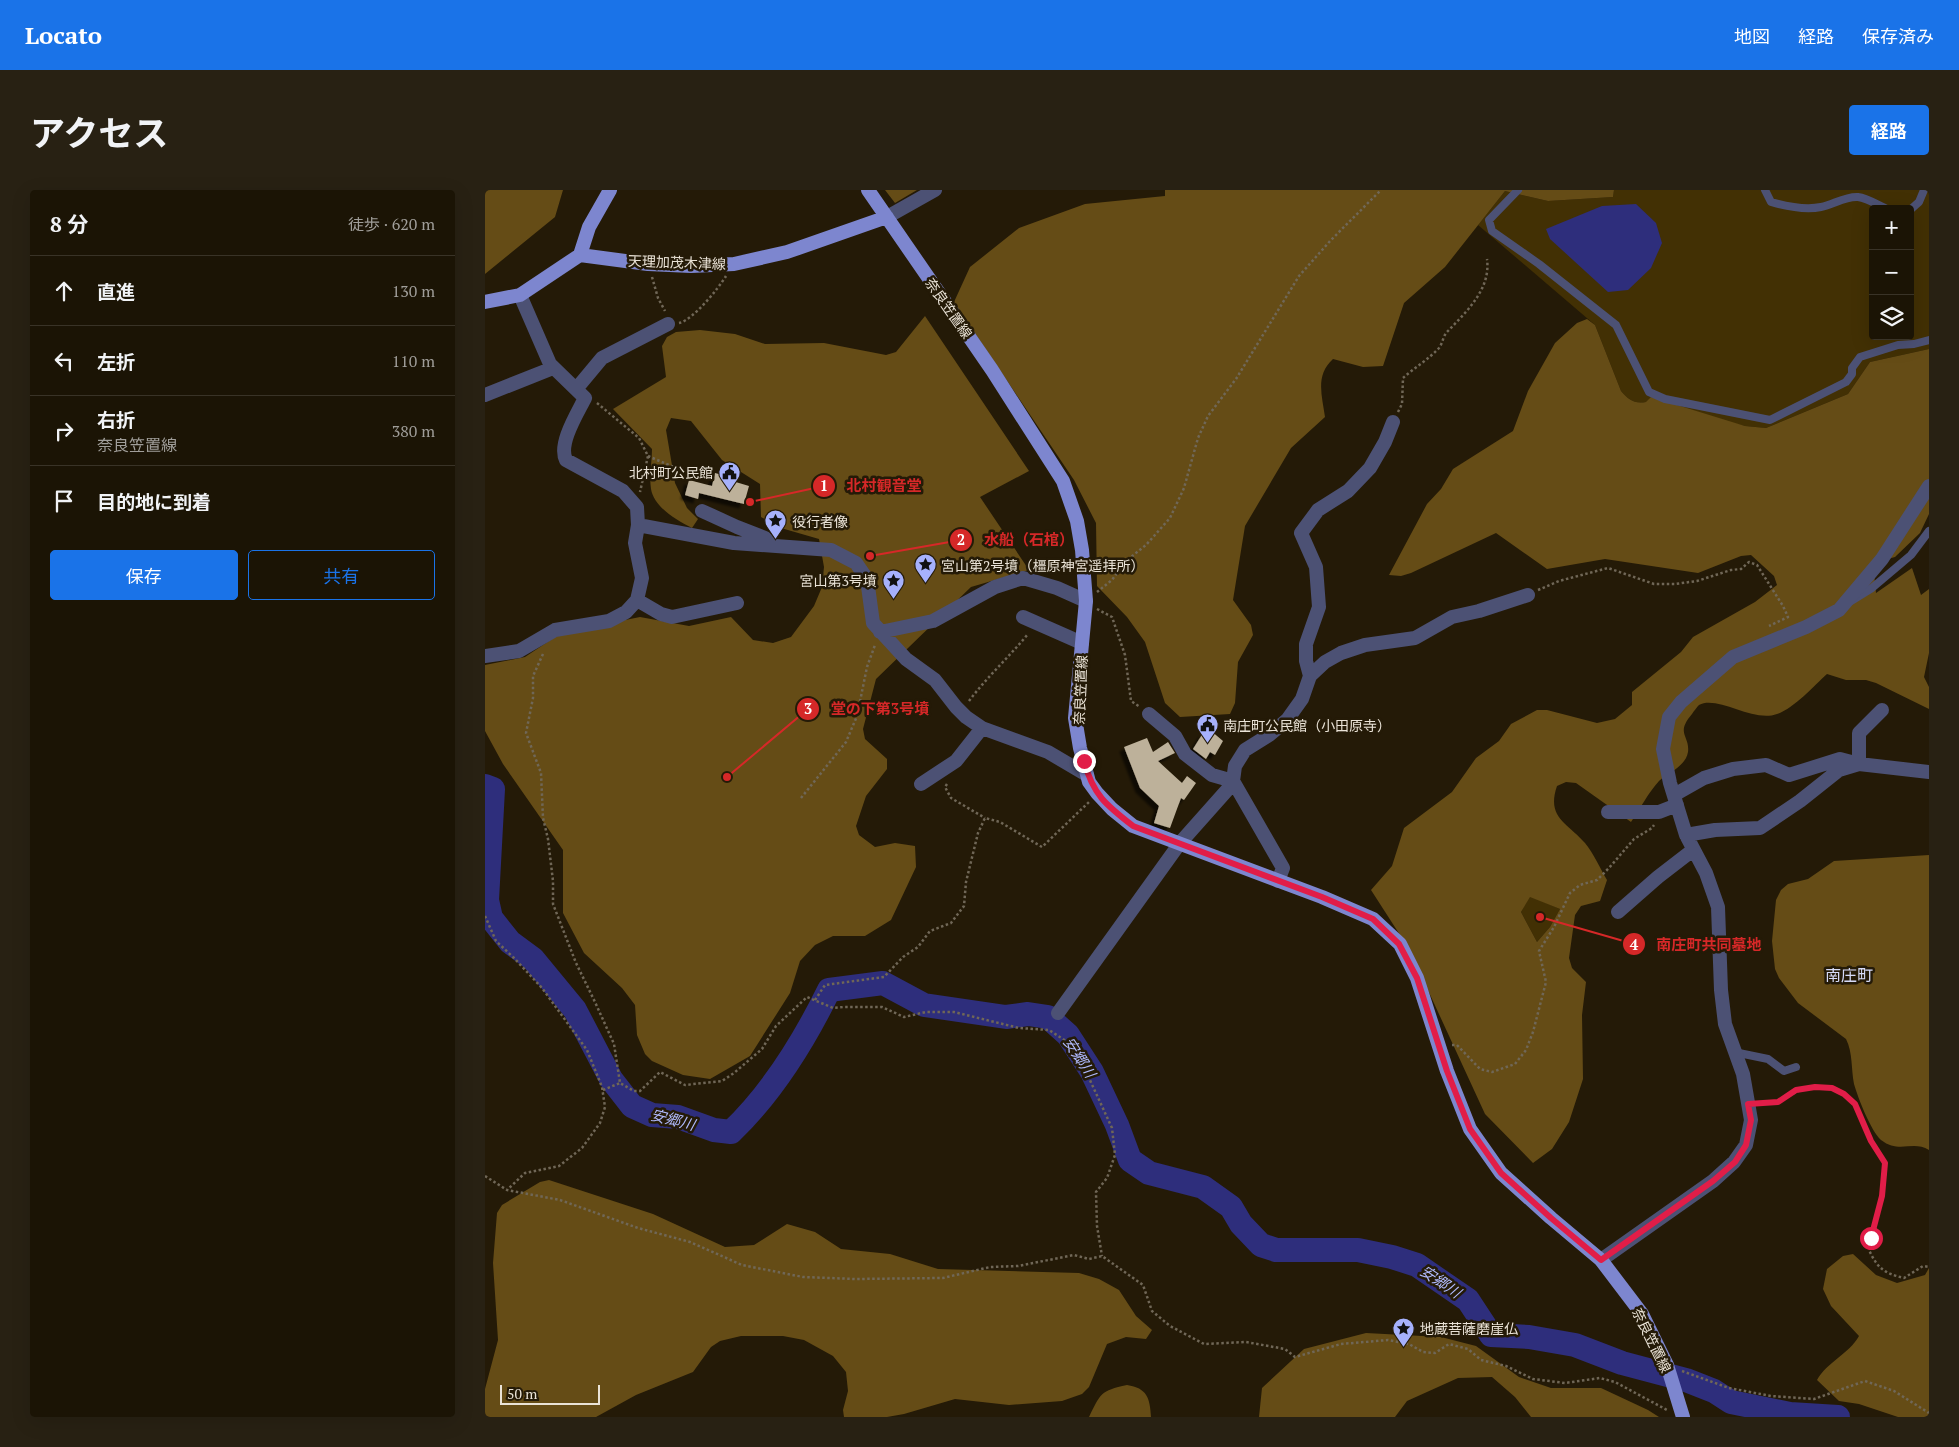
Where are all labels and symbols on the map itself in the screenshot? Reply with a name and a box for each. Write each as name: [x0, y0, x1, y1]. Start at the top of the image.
street label: 天理加茂木津線: [628, 251, 726, 273]
street label: 奈良笠置線: [921, 274, 977, 342]
public building icon: 北村町公民館: [717, 460, 741, 491]
place label: 北村町公民館: [629, 463, 713, 482]
callout: 北村観音堂: [812, 471, 932, 501]
text: 1: [820, 475, 828, 495]
text: 北村観音堂: [846, 475, 922, 495]
place icon: 役行者像: [764, 509, 788, 540]
place label: 役行者像: [792, 512, 848, 531]
callout: 水船（石棺）: [949, 525, 1084, 555]
text: 2: [957, 529, 965, 549]
text: 水船（石棺）: [984, 529, 1074, 549]
place icon: 宮山第2号墳（橿原神宮遥拝所）: [913, 553, 937, 584]
place label: 宮山第2号墳（橿原神宮遥拝所）: [941, 556, 1144, 575]
place icon: 宮山第3号墳: [881, 568, 905, 599]
place label: 宮山第3号墳: [800, 571, 877, 590]
street label: 奈良笠置線: [1069, 655, 1091, 725]
callout: 堂の下第3号墳: [795, 694, 939, 724]
text: 3: [804, 698, 812, 718]
text: 堂の下第3号墳: [831, 698, 929, 718]
public building icon: 南庄町公民館（小田原寺）: [1195, 713, 1219, 744]
place label: 南庄町公民館（小田原寺）: [1223, 716, 1391, 735]
route end: [1073, 750, 1096, 773]
callout: 南庄町共同墓地: [1622, 929, 1772, 959]
text: 4: [1630, 934, 1639, 954]
text: 南庄町共同墓地: [1656, 934, 1762, 954]
district label: 南庄町: [1825, 964, 1873, 986]
water label: 安郷川: [1059, 1033, 1102, 1083]
water label: 安郷川: [649, 1104, 699, 1135]
route start: [1860, 1227, 1883, 1250]
water label: 安郷川: [1417, 1260, 1467, 1303]
street label: 奈良笠置線: [1628, 1304, 1676, 1376]
place icon: 地蔵菩薩磨崖仏: [1392, 1316, 1416, 1347]
place label: 地蔵菩薩磨崖仏: [1420, 1319, 1518, 1338]
scale bar: [500, 1382, 600, 1405]

